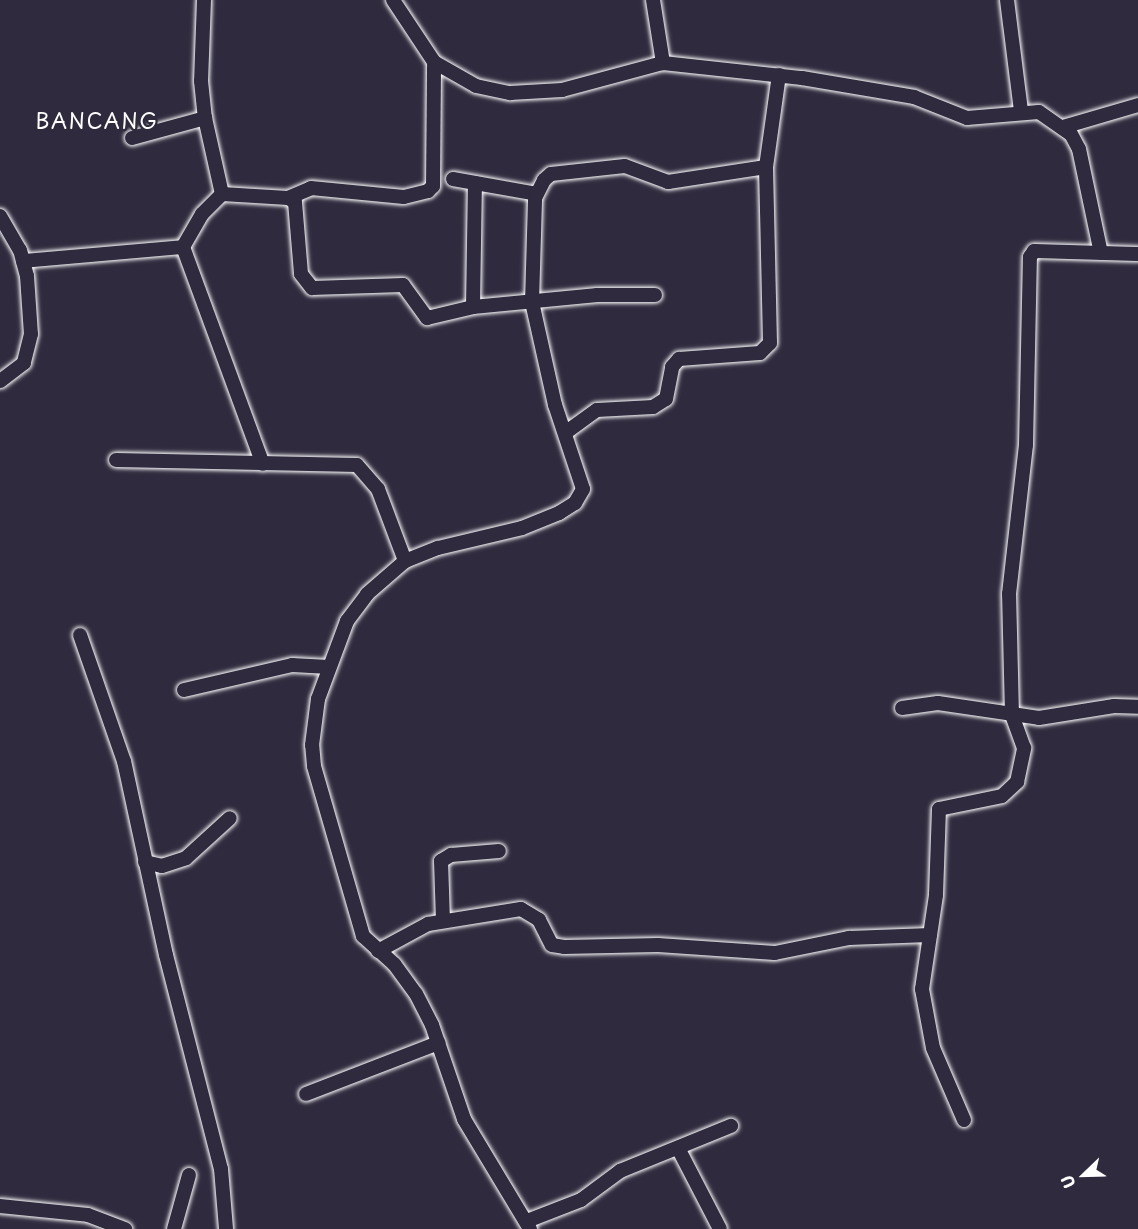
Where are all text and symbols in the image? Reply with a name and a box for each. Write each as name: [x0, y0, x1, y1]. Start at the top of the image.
district label: BANCANG: [34, 107, 160, 133]
north arrow: [1054, 1145, 1114, 1205]
text: U: [1054, 1172, 1081, 1192]

